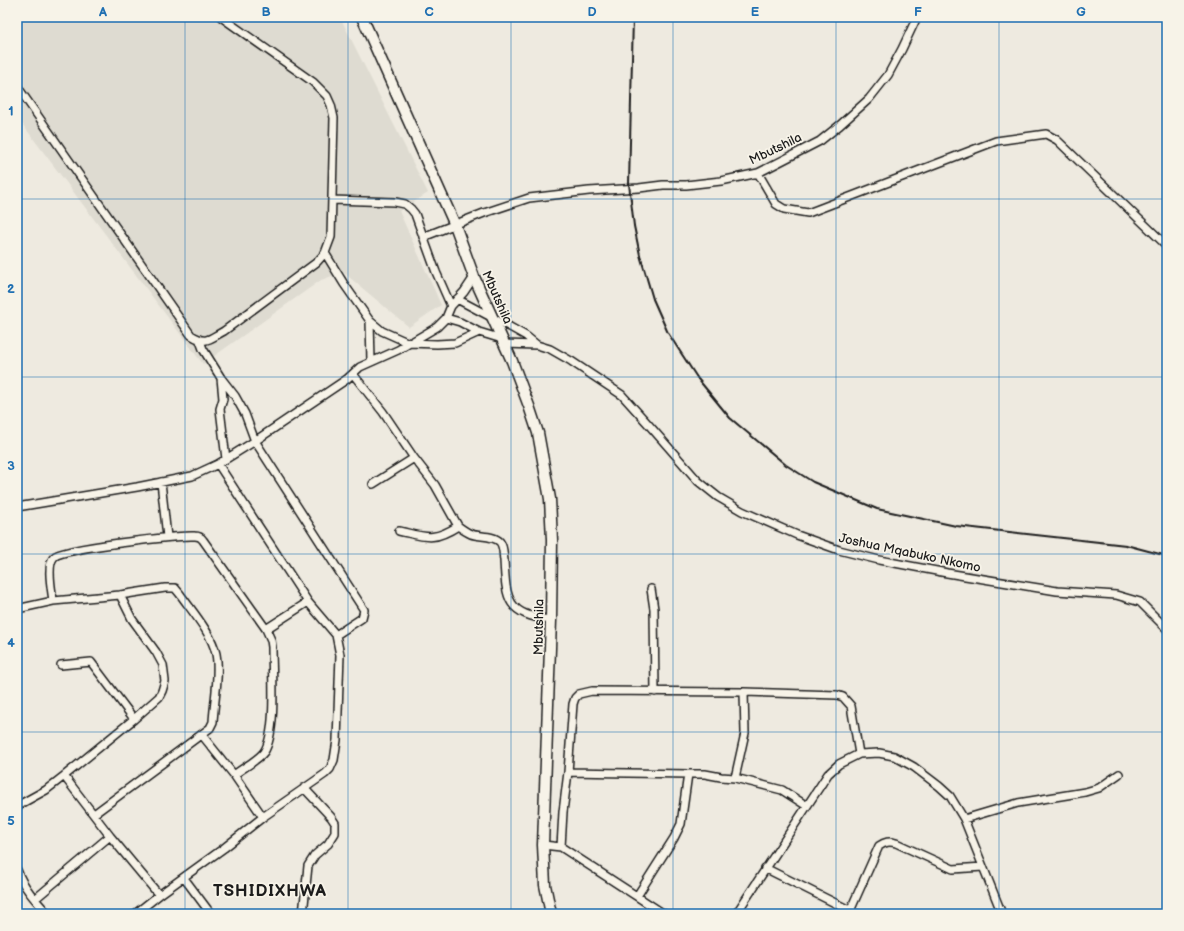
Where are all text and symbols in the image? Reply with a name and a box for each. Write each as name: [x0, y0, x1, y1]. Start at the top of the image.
text: A: [98, 4, 107, 20]
text: B: [261, 4, 271, 20]
text: C: [424, 4, 434, 20]
text: D: [587, 4, 597, 20]
text: E: [751, 4, 760, 20]
text: F: [914, 4, 922, 20]
text: G: [1076, 4, 1086, 20]
text: 1: [8, 103, 14, 119]
street label: Mbutshila: [747, 129, 804, 168]
street label: Mbutshila: [478, 268, 516, 326]
text: 2: [7, 281, 15, 297]
text: 3: [7, 458, 15, 474]
street label: Joshua Mqabuko Nkomo: [837, 530, 982, 576]
street label: Mbutshila: [531, 599, 547, 655]
text: 4: [7, 635, 15, 651]
text: 5: [7, 813, 15, 829]
district label: TSHIDIXHWA: [213, 881, 327, 901]

